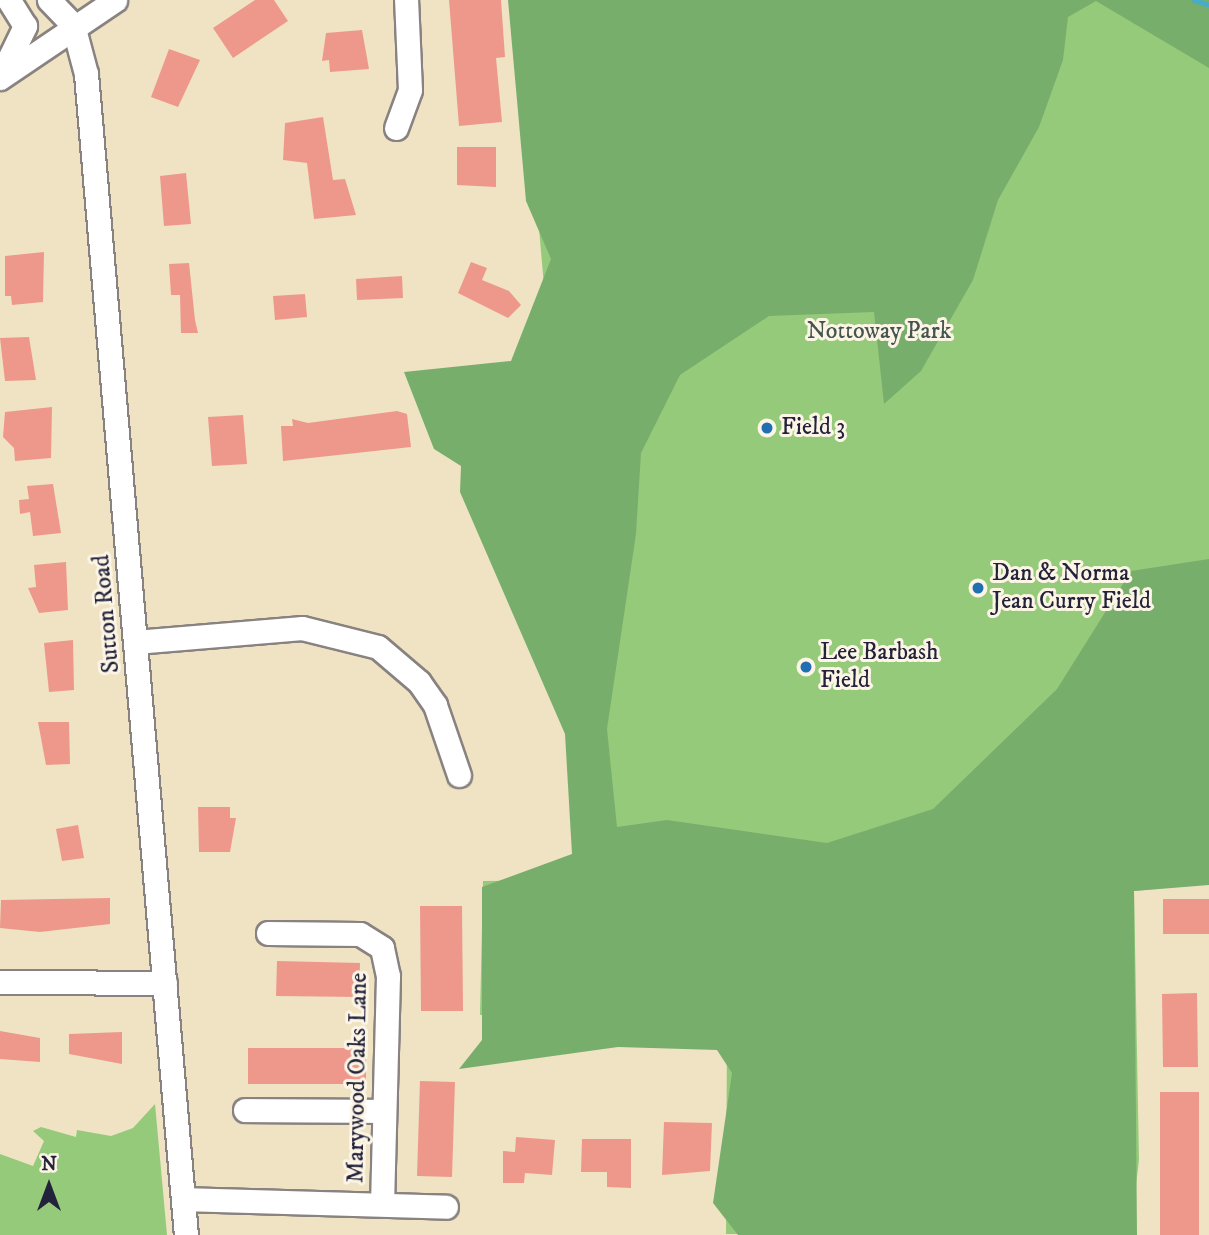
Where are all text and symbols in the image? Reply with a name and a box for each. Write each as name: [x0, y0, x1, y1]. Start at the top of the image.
park label: Nottoway Park: [807, 318, 951, 346]
place label: Field 3: [781, 414, 845, 442]
marker: Field 3: [759, 420, 775, 436]
street label: Sutton Road: [87, 554, 127, 674]
place label: Dan & Norma Jean Curry Field: [992, 560, 1151, 616]
marker: Dan & Norma Jean Curry Field: [970, 580, 986, 596]
place label: Lee Barbash Field: [820, 639, 939, 695]
marker: Lee Barbash Field: [798, 659, 814, 675]
street label: Marywood Oaks Lane: [342, 973, 374, 1183]
north arrow: [14, 1151, 84, 1221]
text: N: [41, 1153, 57, 1176]

